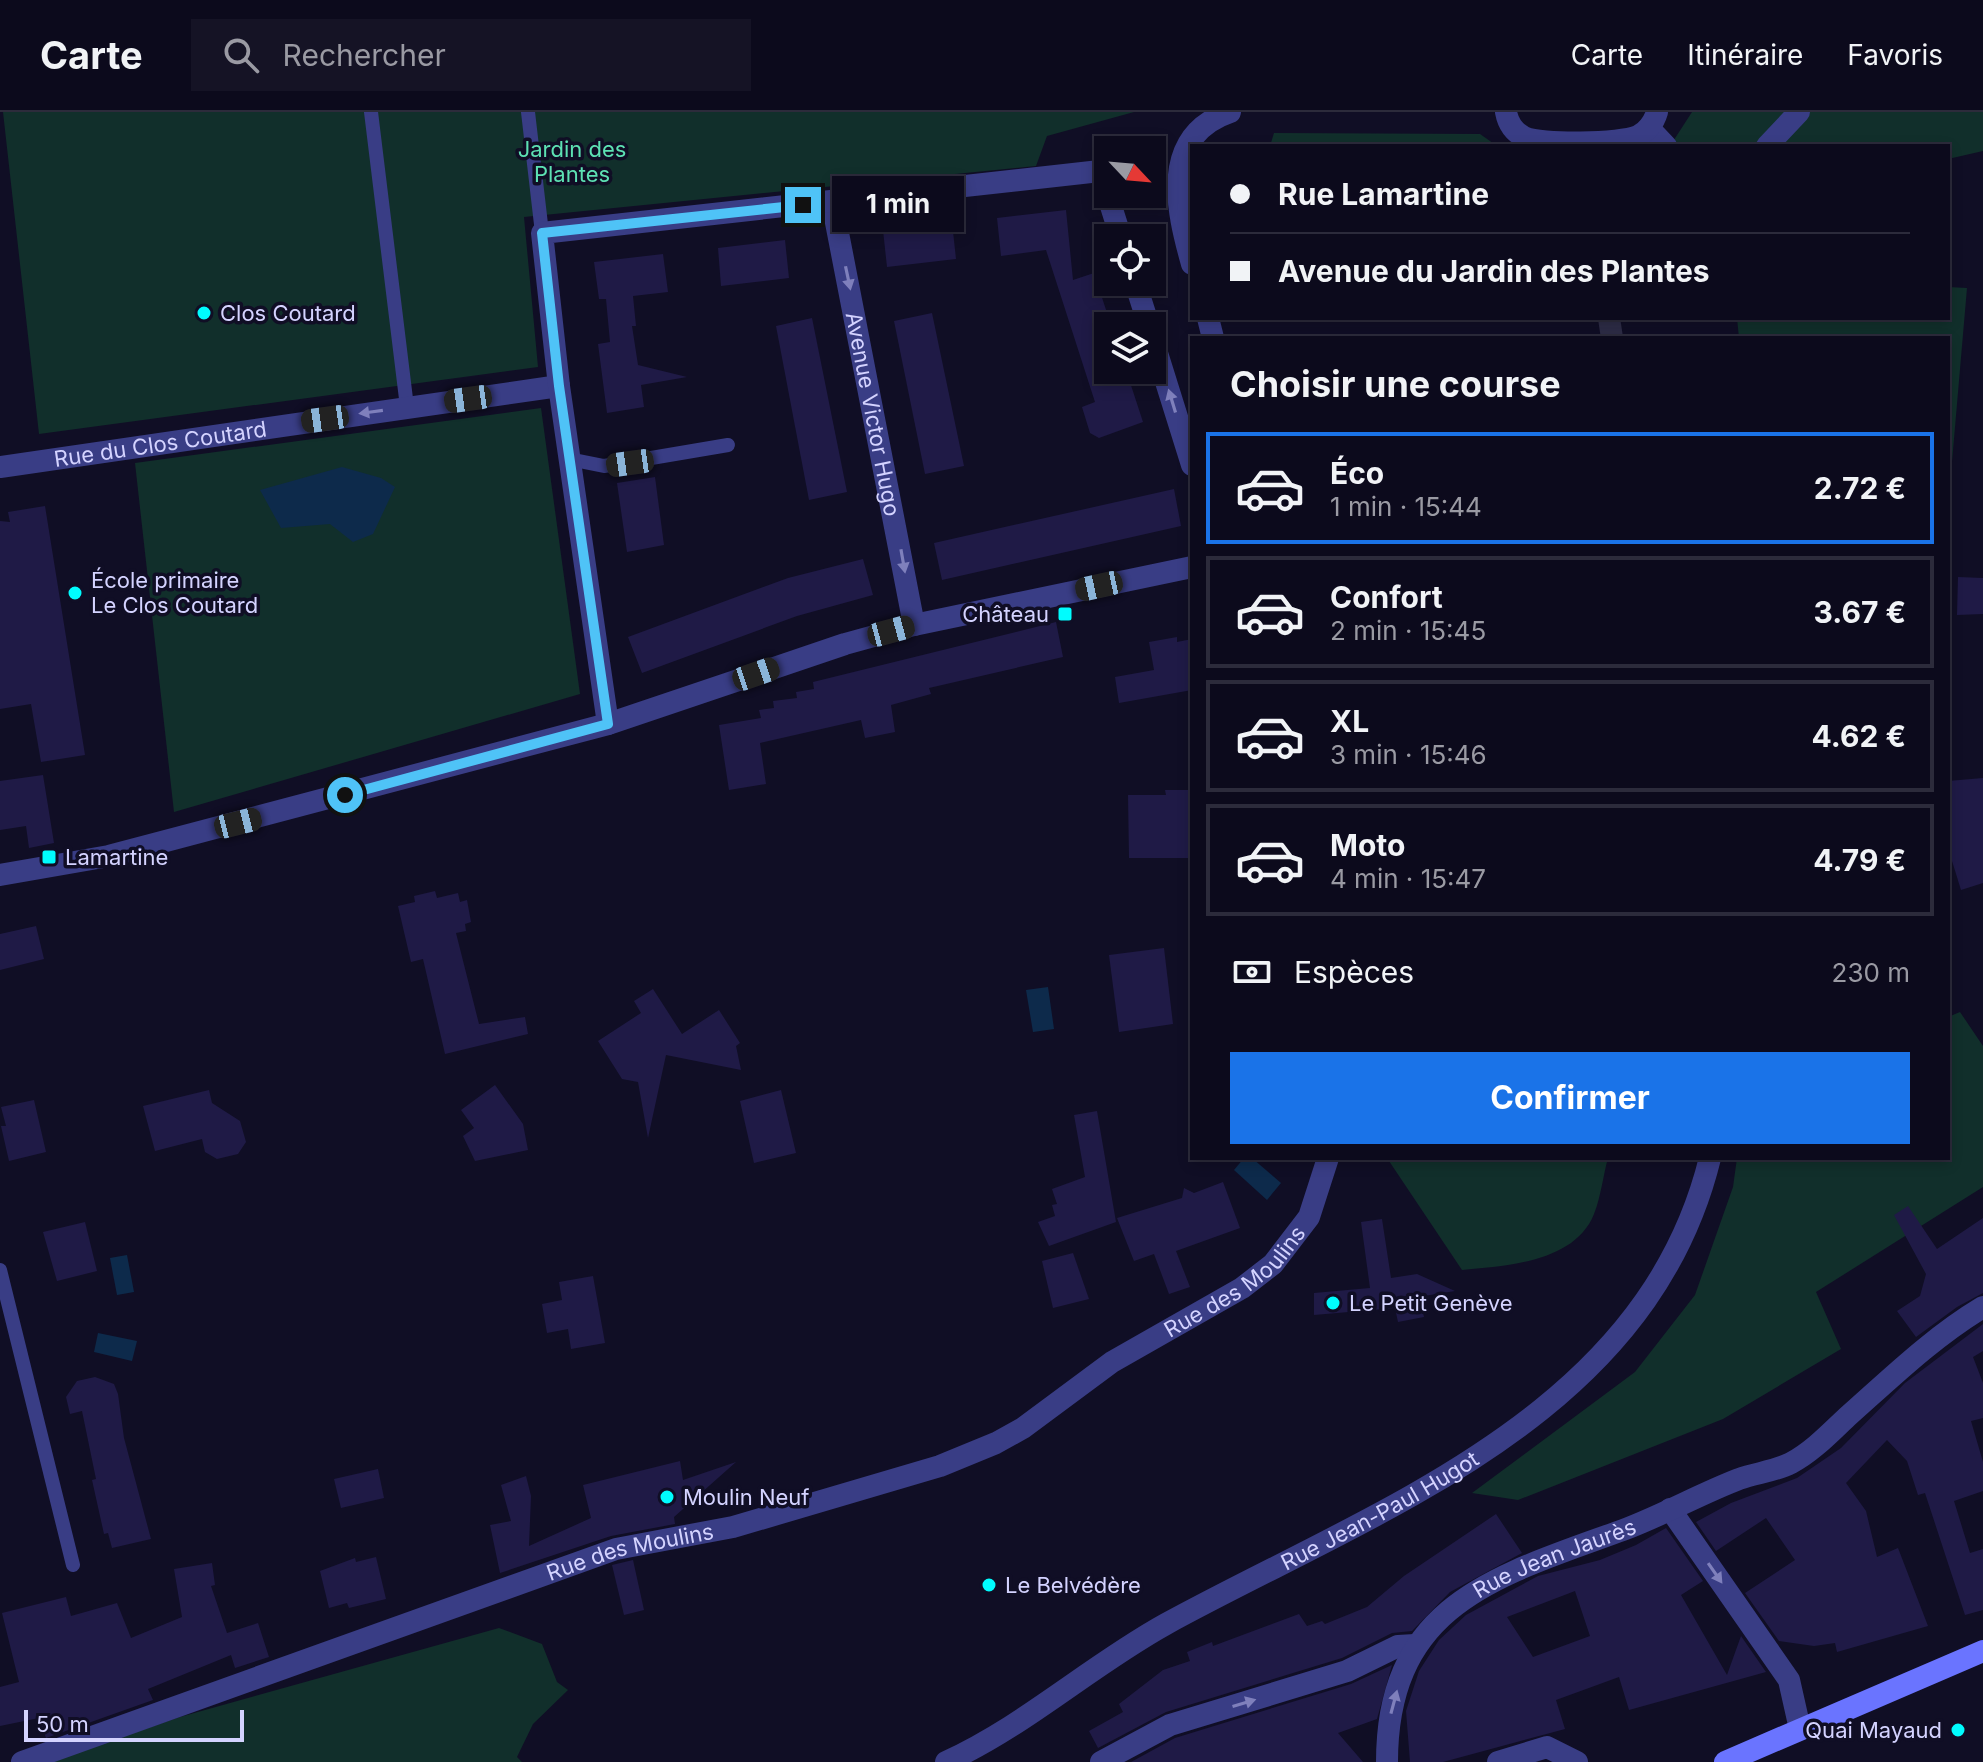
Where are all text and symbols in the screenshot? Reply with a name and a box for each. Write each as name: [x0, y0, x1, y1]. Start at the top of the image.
search box: [191, 19, 751, 91]
text: Carte: [40, 32, 143, 78]
icon: search: [219, 33, 263, 77]
text: Rechercher: [283, 37, 446, 73]
text: Carte: [1571, 38, 1643, 72]
text: Itinéraire: [1687, 38, 1803, 72]
text: Favoris: [1847, 38, 1943, 72]
park label: Jardin des Plantes: [518, 136, 626, 187]
north arrow: [1094, 136, 1166, 208]
map controls: [1094, 136, 1166, 384]
text: Rue Lamartine: [1278, 176, 1489, 212]
callout: 1 min: [831, 177, 963, 233]
route end: [785, 187, 821, 223]
text: 1 min: [866, 188, 930, 219]
button: locate: [1094, 224, 1166, 296]
text: Avenue du Jardin des Plantes: [1278, 253, 1710, 289]
one-way arrow: [842, 266, 855, 291]
place label: Clos Coutard: [220, 300, 356, 326]
marker: Clos Coutard: [195, 304, 213, 322]
street label: Avenue Victor Hugo: [841, 310, 906, 518]
button: layers: [1094, 312, 1166, 384]
text: Choisir une course: [1230, 362, 1561, 406]
car: [443, 384, 493, 414]
one-way arrow: [1165, 389, 1178, 413]
car: [300, 404, 350, 434]
one-way arrow: [358, 406, 383, 419]
street label: Rue du Clos Coutard: [52, 416, 268, 472]
car: [605, 448, 655, 478]
icon: car: [1234, 452, 1306, 524]
text: Éco: [1330, 455, 1384, 491]
text: 2.72 €: [1814, 470, 1906, 506]
text: 1 min · 15:44: [1330, 491, 1482, 522]
one-way arrow: [897, 549, 909, 574]
place label: École primaire Le Clos Coutard: [91, 567, 258, 618]
car: [1073, 569, 1125, 603]
icon: car: [1234, 576, 1306, 648]
text: Confort: [1330, 579, 1443, 615]
marker: École primaire Le Clos Coutard: [66, 584, 84, 602]
text: 3.67 €: [1814, 594, 1906, 630]
place label: Château: [962, 601, 1049, 627]
marker: Château: [1056, 605, 1074, 623]
car: [865, 613, 917, 649]
text: 2 min · 15:45: [1330, 615, 1486, 646]
car: [729, 655, 783, 693]
icon: car: [1234, 700, 1306, 772]
text: XL: [1330, 703, 1369, 739]
text: 4.62 €: [1812, 718, 1906, 754]
text: 3 min · 15:46: [1330, 739, 1487, 770]
route start: [327, 777, 363, 813]
car: [212, 806, 264, 840]
icon: car: [1234, 824, 1306, 896]
text: Moto: [1330, 827, 1405, 863]
text: 4.79 €: [1813, 842, 1906, 878]
place label: Lamartine: [65, 844, 168, 870]
marker: Lamartine: [40, 848, 58, 866]
text: 4 min · 15:47: [1330, 863, 1486, 894]
icon: cash: [1230, 950, 1274, 994]
text: Espèces: [1294, 954, 1414, 990]
text: 230 m: [1832, 957, 1910, 988]
button: Confirmer: [1230, 1052, 1910, 1144]
street label: Rue des Moulins: [1159, 1220, 1311, 1343]
place label: Le Petit Genève: [1349, 1290, 1513, 1316]
marker: Le Petit Genève: [1324, 1294, 1342, 1312]
street label: Rue Jean-Paul Hugot: [1277, 1445, 1483, 1575]
place label: Moulin Neuf: [683, 1484, 809, 1510]
marker: Moulin Neuf: [658, 1488, 676, 1506]
street label: Rue Jean Jaurès: [1468, 1513, 1640, 1603]
street label: Rue des Moulins: [543, 1518, 716, 1586]
one-way arrow: [1707, 1563, 1722, 1584]
place label: Le Belvédère: [1005, 1572, 1141, 1598]
marker: Le Belvédère: [980, 1576, 998, 1594]
one-way arrow: [1388, 1690, 1401, 1714]
one-way arrow: [1233, 1696, 1257, 1709]
scale bar: [24, 1706, 244, 1742]
text: 50 m: [36, 1711, 89, 1737]
place label: Quai Mayaud: [1805, 1717, 1942, 1743]
marker: Quai Mayaud: [1949, 1721, 1967, 1739]

